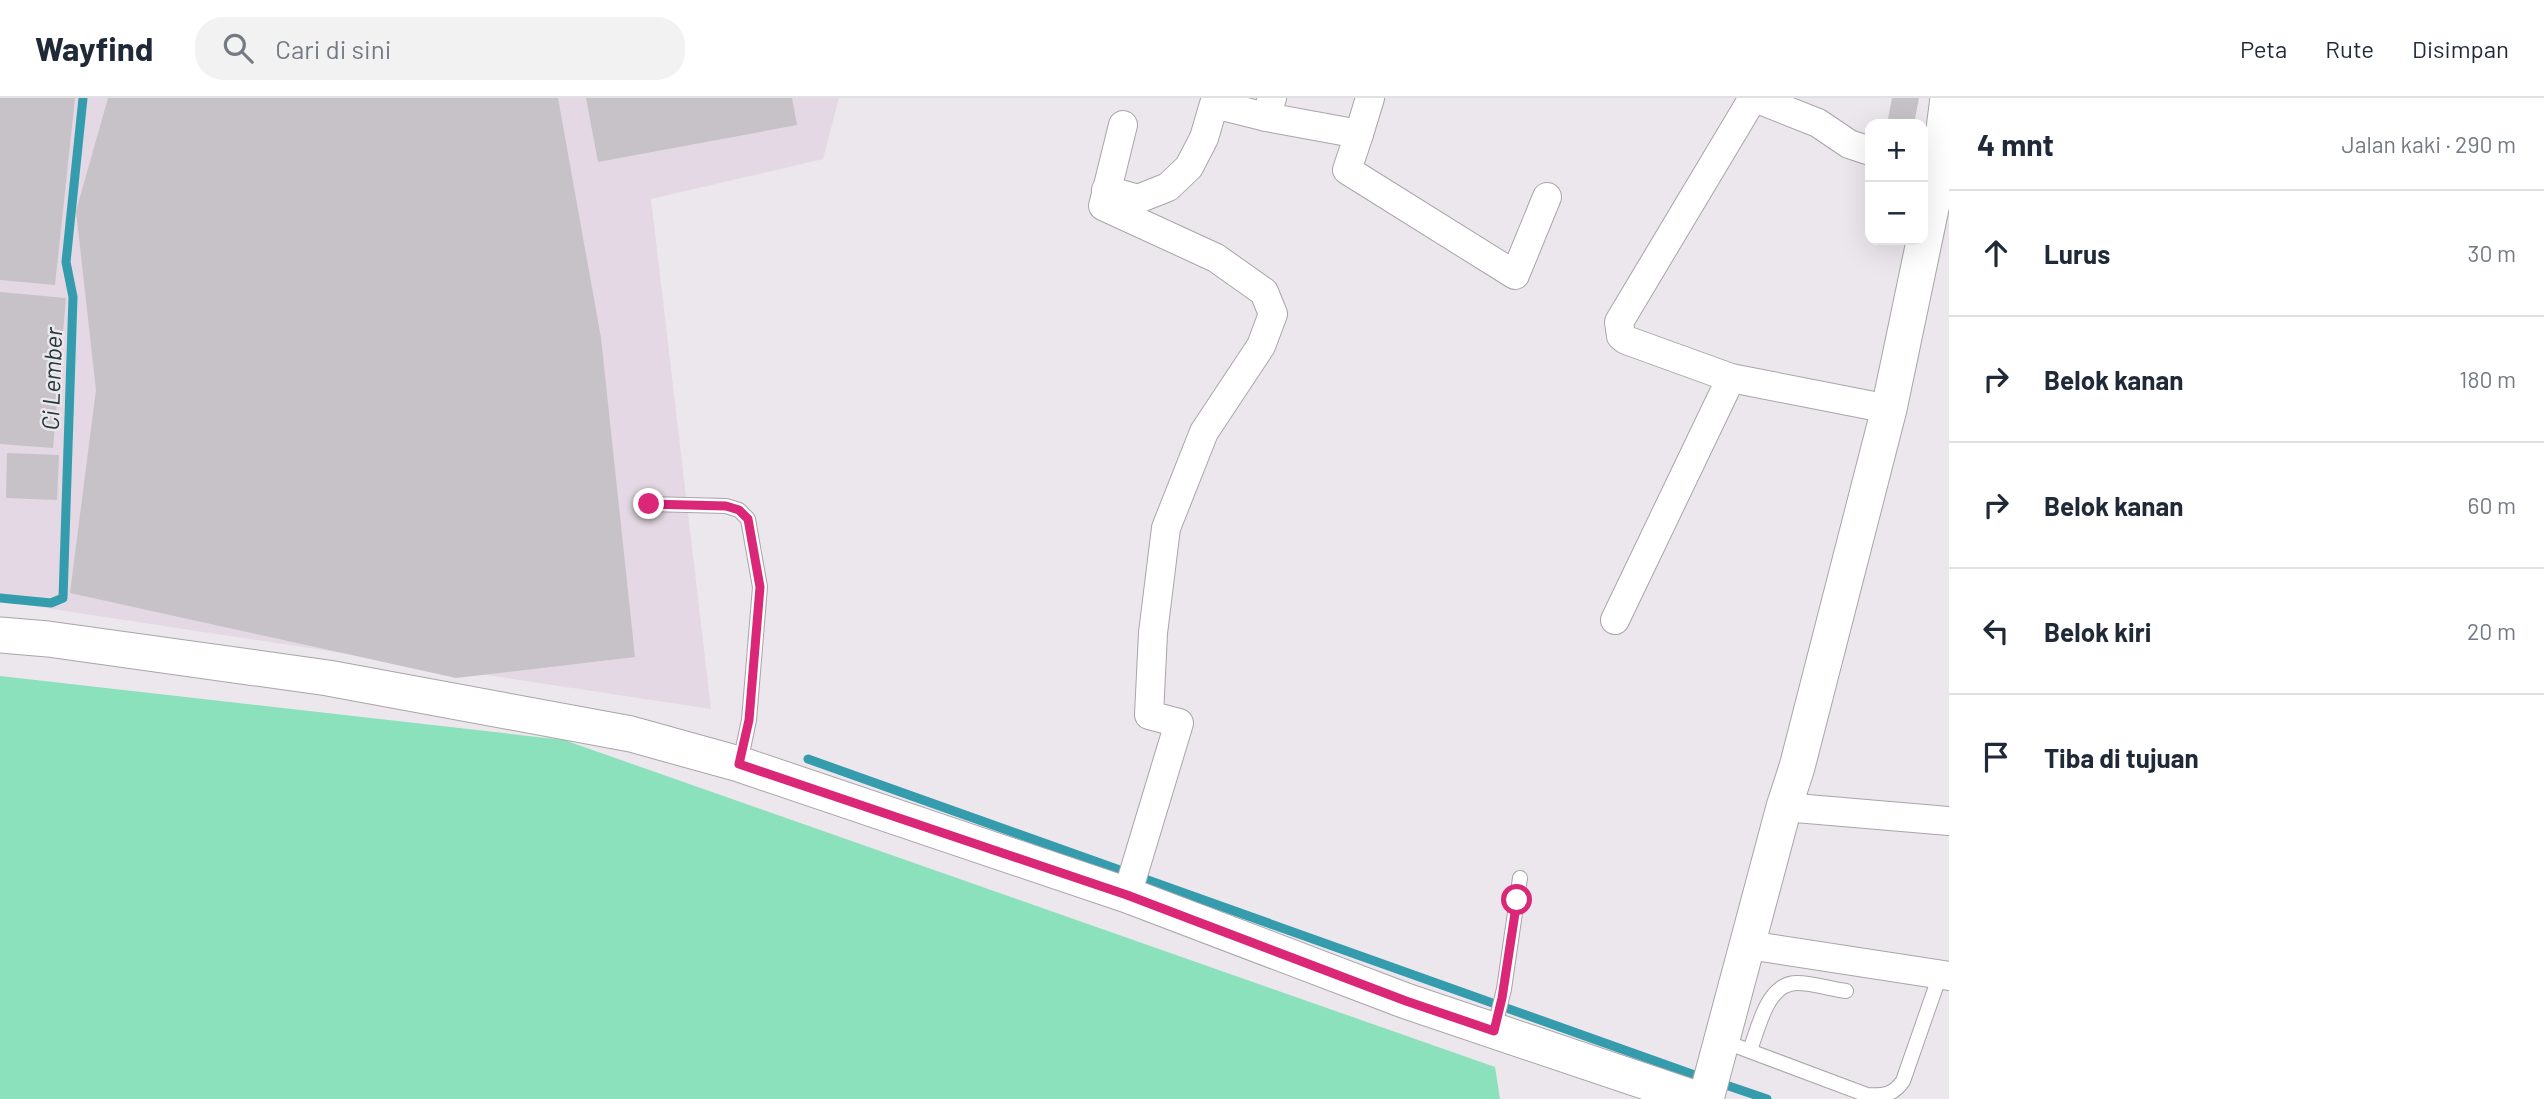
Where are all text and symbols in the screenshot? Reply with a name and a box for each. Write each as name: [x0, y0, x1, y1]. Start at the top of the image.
search box: [195, 17, 685, 80]
text: Wayfind: [35, 28, 153, 68]
icon: search: [219, 29, 257, 67]
text: Cari di sini: [275, 33, 391, 64]
text: Peta: [2240, 34, 2287, 63]
text: Rute: [2325, 34, 2374, 63]
text: Disimpan: [2412, 34, 2509, 63]
map controls: [1865, 119, 1928, 245]
button: +: [1865, 119, 1928, 182]
text: 4 mnt: [1977, 126, 2054, 162]
text: Jalan kaki · 290 m: [2342, 130, 2516, 158]
button: −: [1865, 182, 1928, 245]
icon: ahead: [1977, 234, 2015, 272]
text: Lurus: [2044, 238, 2110, 269]
text: 30 m: [2468, 239, 2516, 267]
water label: Ci Lember: [35, 325, 67, 431]
icon: right: [1977, 360, 2015, 398]
text: Belok kanan: [2044, 364, 2183, 395]
text: 180 m: [2459, 365, 2516, 393]
icon: right: [1977, 486, 2015, 524]
route end: [633, 488, 664, 519]
text: Belok kanan: [2044, 490, 2183, 521]
text: 60 m: [2468, 491, 2516, 519]
icon: left: [1977, 612, 2015, 650]
text: Belok kiri: [2044, 616, 2151, 647]
text: 20 m: [2467, 617, 2516, 645]
icon: arrive: [1977, 738, 2015, 776]
text: Tiba di tujuan: [2044, 742, 2199, 773]
route start: [1501, 884, 1532, 915]

